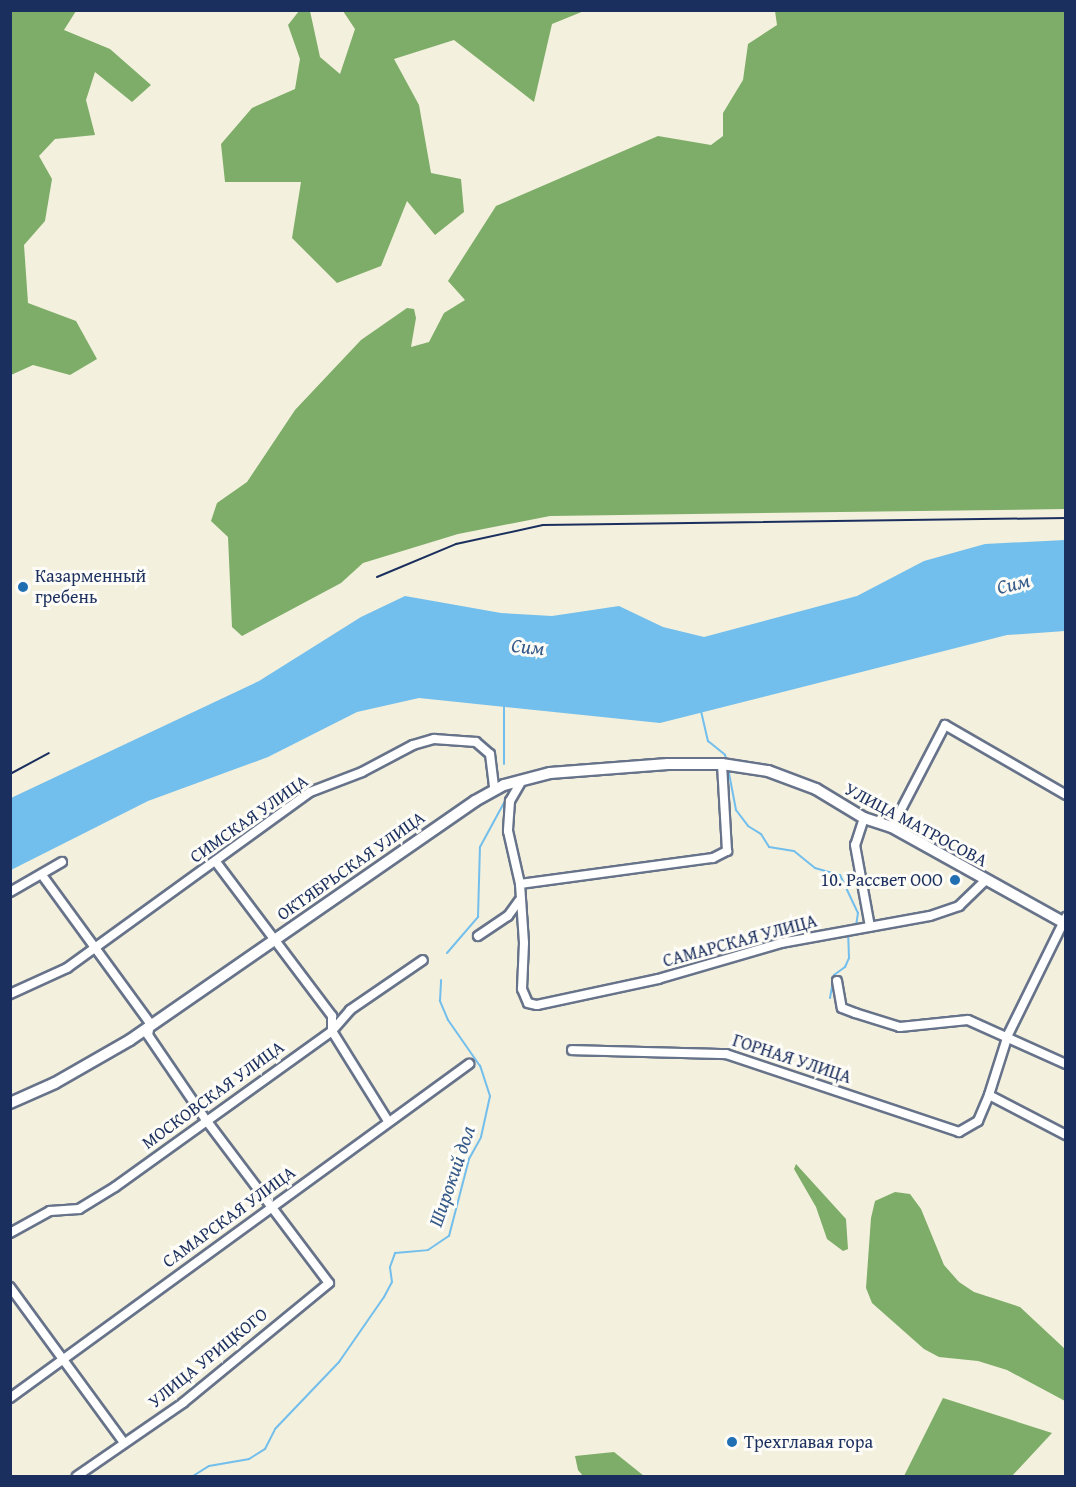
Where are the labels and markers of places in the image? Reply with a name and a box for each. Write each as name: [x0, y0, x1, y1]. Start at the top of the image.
place label: Казарменный гребень: [35, 566, 146, 608]
marker: Казарменный гребень: [16, 580, 30, 594]
place label: 10. Рассвет ООО: [820, 869, 943, 891]
marker: 10. Рассвет ООО: [948, 873, 962, 887]
place label: Трехглавая гора: [744, 1431, 873, 1453]
marker: Трехглавая гора: [725, 1435, 739, 1449]

